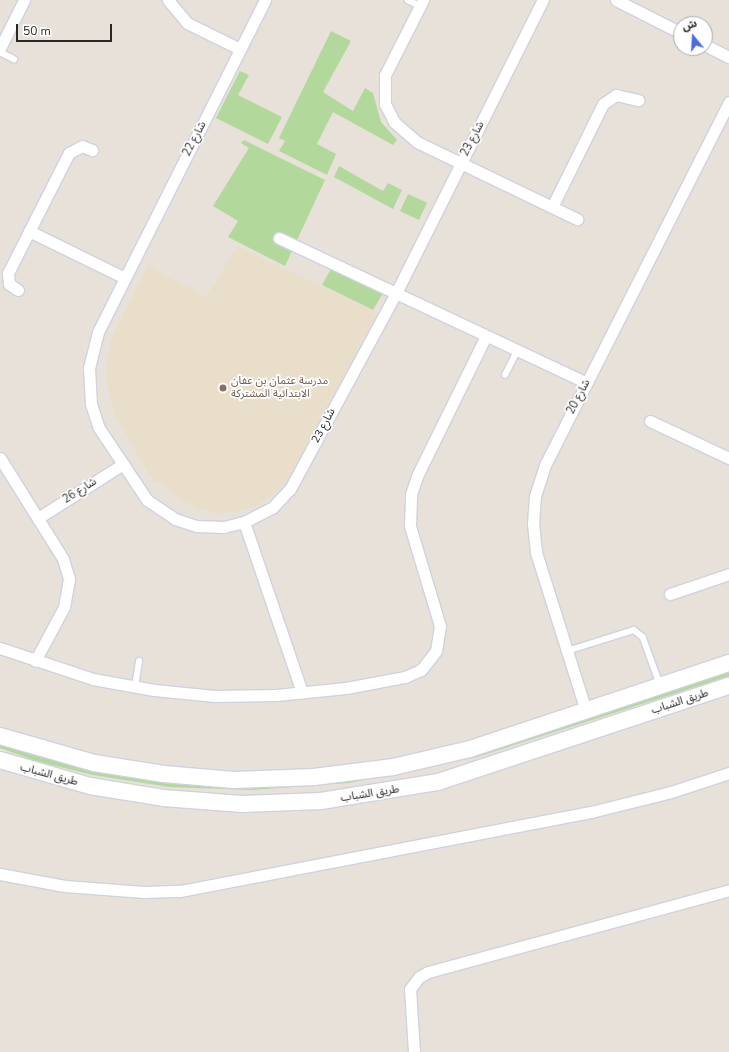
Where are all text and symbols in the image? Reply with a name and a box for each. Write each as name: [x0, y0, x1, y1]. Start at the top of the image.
scale bar: [18, 16, 114, 42]
north arrow: [673, 16, 713, 56]
text: ش: [680, 16, 699, 35]
text: 50 m: [23, 23, 51, 39]
street label: شارع 22: [181, 119, 209, 159]
street label: شارع 23: [459, 119, 487, 159]
place label: مدرسة عثمان بن عفان الابتدائية المشتركة: [231, 375, 328, 401]
street label: شارع 20: [565, 377, 593, 417]
marker: مدرسة عثمان بن عفان الابتدائية المشتركة: [218, 383, 228, 393]
street label: شارع 23: [309, 406, 339, 446]
street label: شارع 26: [61, 475, 99, 507]
street label: طريق الشباب: [650, 687, 710, 717]
street label: طريق الشباب: [19, 761, 79, 789]
street label: طريق الشباب: [340, 783, 400, 805]

